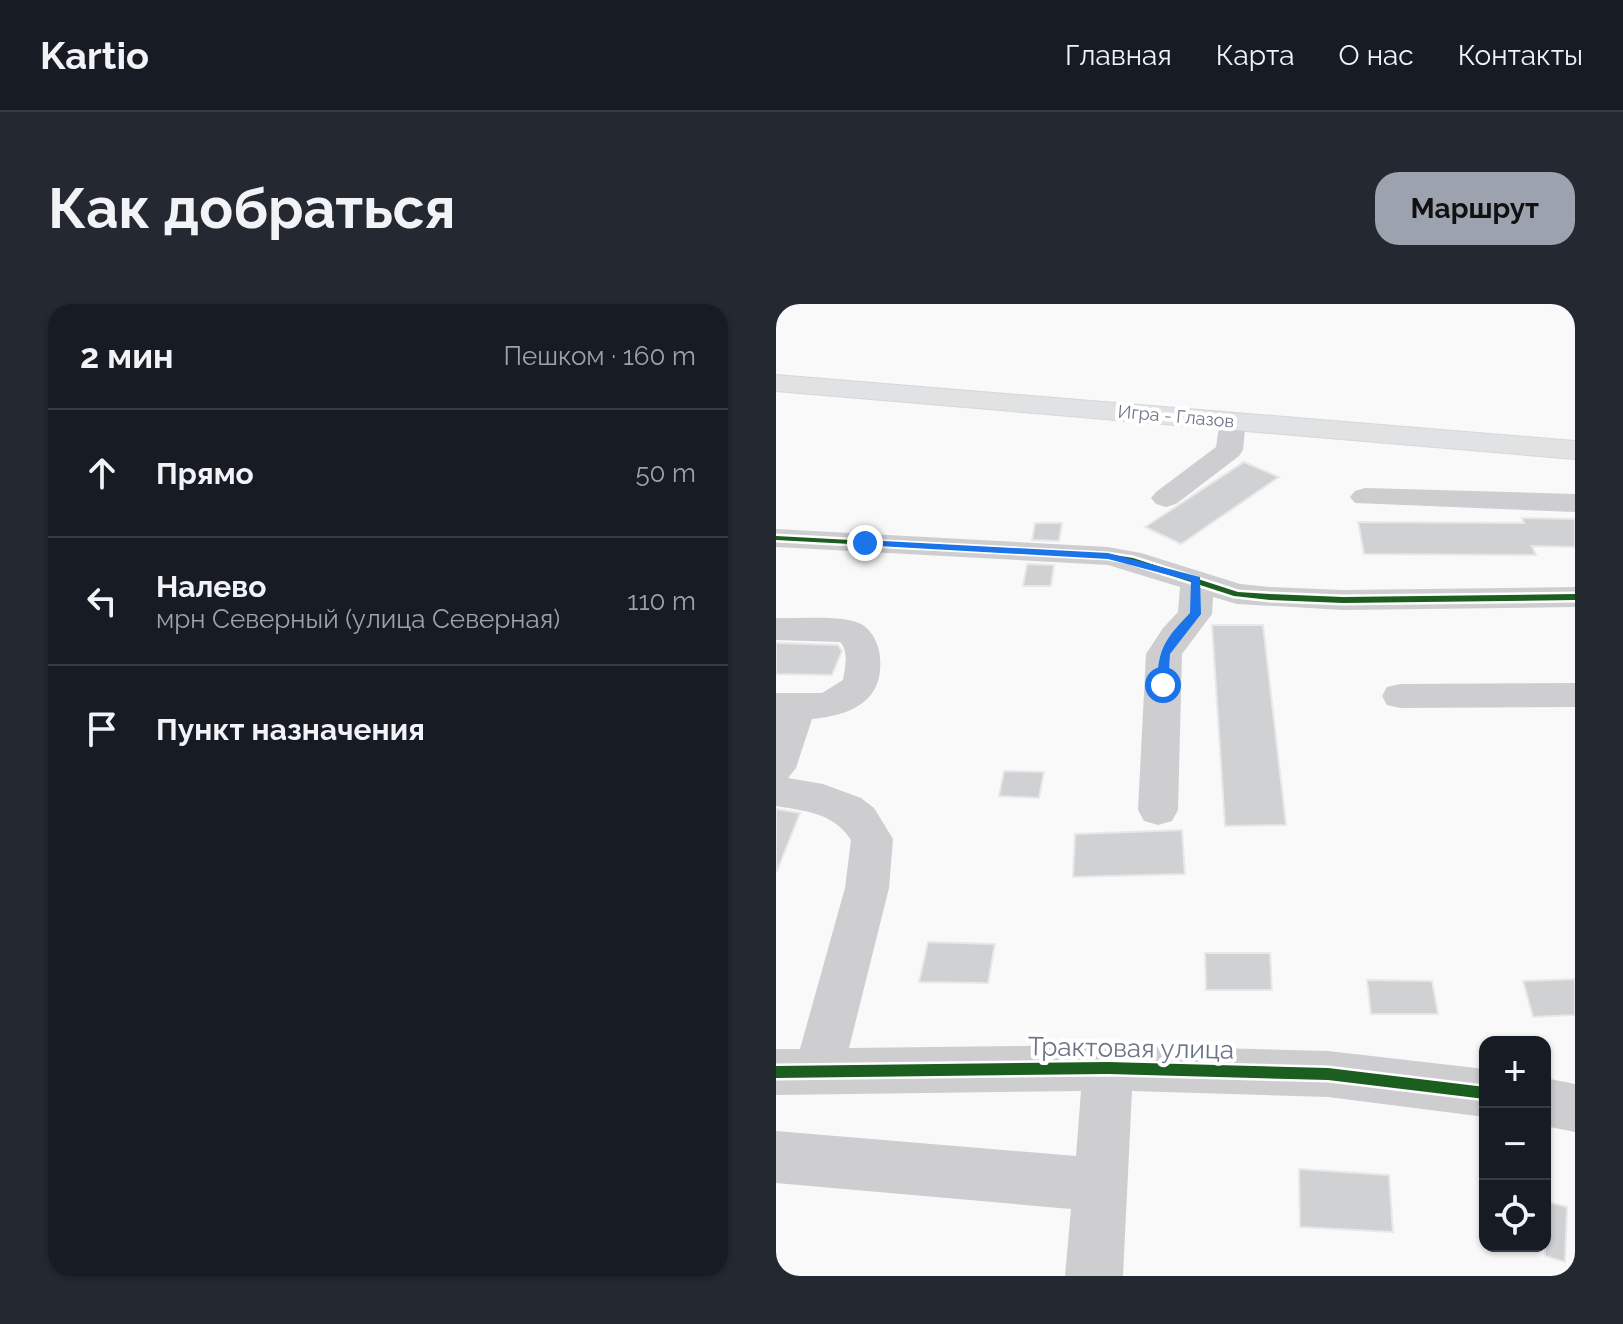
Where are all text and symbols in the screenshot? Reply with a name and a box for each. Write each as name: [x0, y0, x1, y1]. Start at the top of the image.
text: Kartio: [40, 33, 149, 78]
text: Главная: [1065, 39, 1172, 72]
text: Карта: [1216, 39, 1295, 72]
text: О нас: [1339, 39, 1414, 72]
text: Контакты: [1458, 39, 1583, 72]
button: Маршрут: [1375, 172, 1575, 245]
text: Как добраться: [48, 175, 455, 241]
text: 2 мин: [80, 336, 174, 376]
text: Пешком · 160 m: [503, 341, 696, 371]
street label: Игра - Глазов: [1117, 400, 1235, 432]
icon: ahead: [80, 451, 124, 495]
text: Прямо: [156, 456, 254, 491]
text: 50 m: [635, 458, 696, 488]
route end: [847, 525, 883, 561]
text: Налево: [156, 569, 266, 604]
icon: left: [80, 579, 124, 623]
text: 110 m: [627, 586, 696, 616]
text: мрн Северный (улица Северная): [156, 604, 560, 634]
route start: [1145, 667, 1181, 703]
icon: arrive: [80, 707, 124, 751]
text: Пункт назначения: [156, 712, 425, 747]
street label: Трактовая улица: [1028, 1031, 1234, 1065]
map controls: [1479, 1036, 1551, 1252]
button: +: [1479, 1036, 1551, 1108]
button: −: [1479, 1108, 1551, 1180]
button: locate: [1479, 1180, 1551, 1252]

